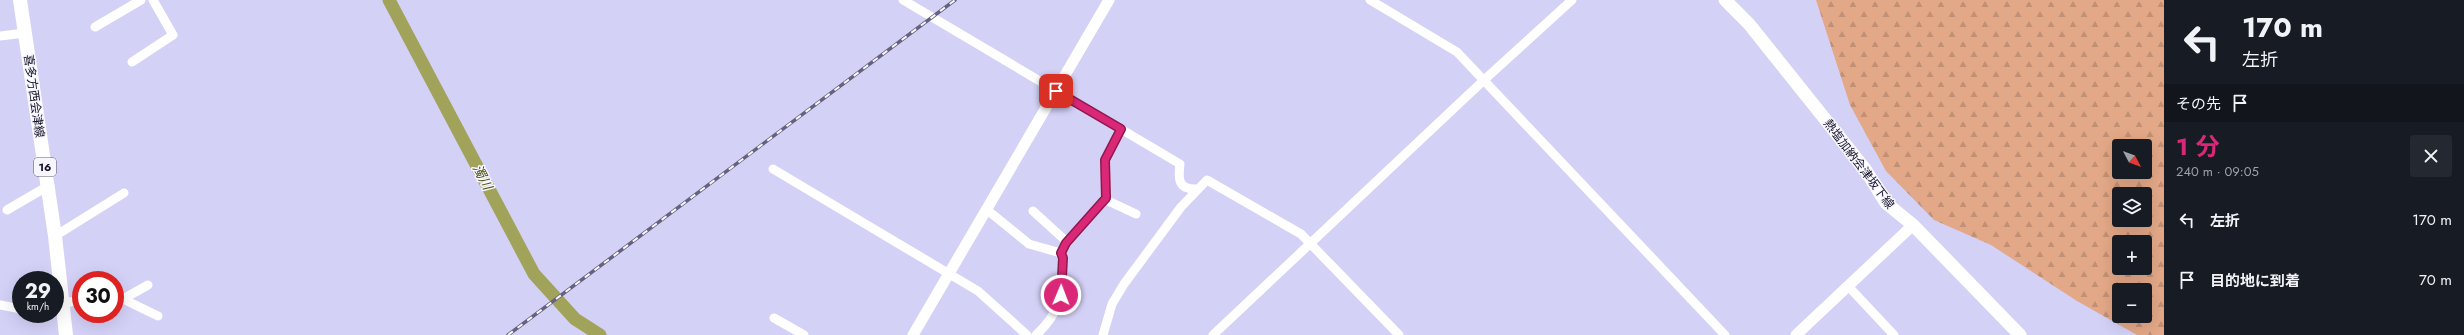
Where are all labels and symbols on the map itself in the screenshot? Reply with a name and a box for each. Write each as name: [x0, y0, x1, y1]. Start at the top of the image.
street label: 喜多方西会津線: [19, 53, 49, 139]
pin: [1039, 74, 1073, 108]
street label: 熱塩加納会津坂下線: [1819, 115, 1899, 213]
north arrow: [2112, 139, 2152, 179]
road number: 16: [34, 158, 56, 176]
water label: 濁川: [468, 161, 498, 195]
speed limit sign: 30: [72, 271, 124, 323]
position arrow: [1040, 274, 1082, 316]

